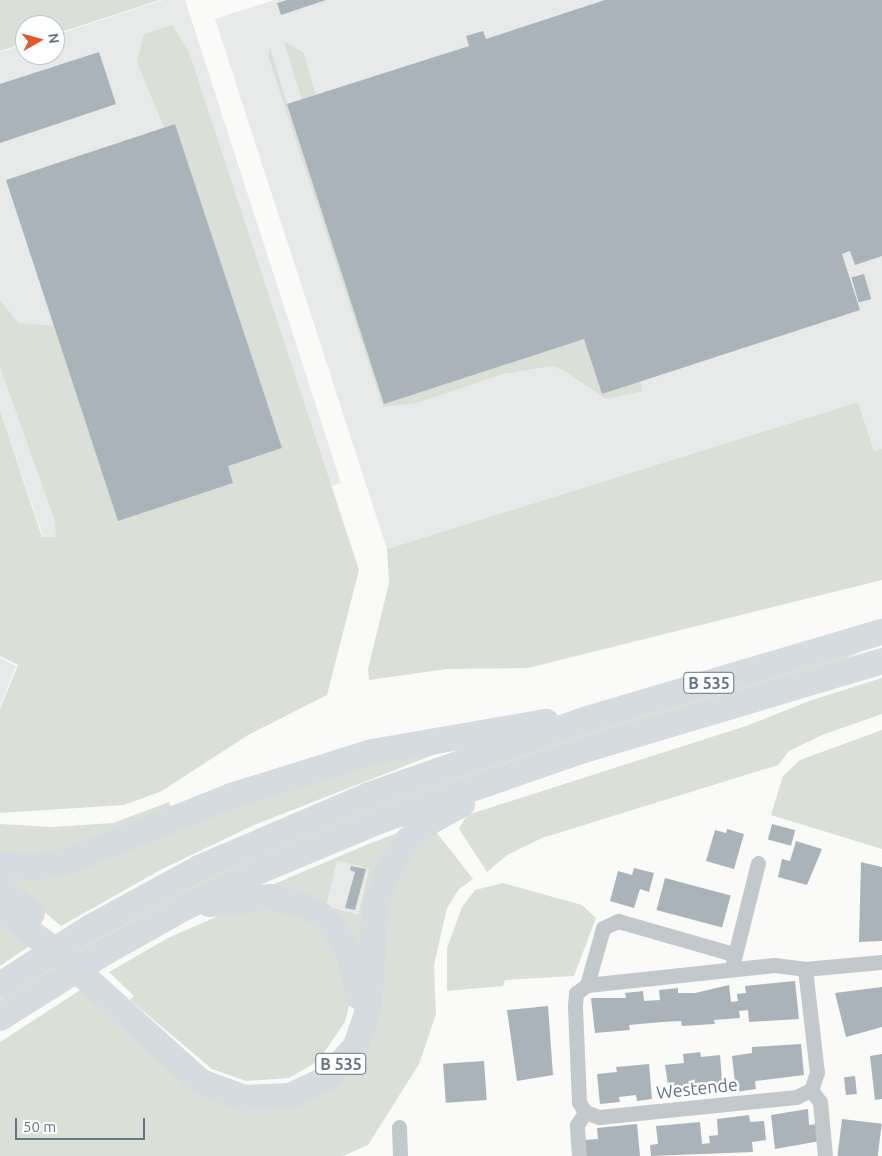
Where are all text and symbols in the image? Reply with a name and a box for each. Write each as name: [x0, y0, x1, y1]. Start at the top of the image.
north arrow: [15, 15, 65, 65]
text: N: [45, 32, 62, 44]
road number: B 535: [683, 670, 735, 696]
road number: B 535: [315, 1050, 367, 1078]
street label: Westende: [655, 1073, 739, 1103]
scale bar: [18, 1108, 148, 1140]
text: 50 m: [23, 1118, 56, 1135]

